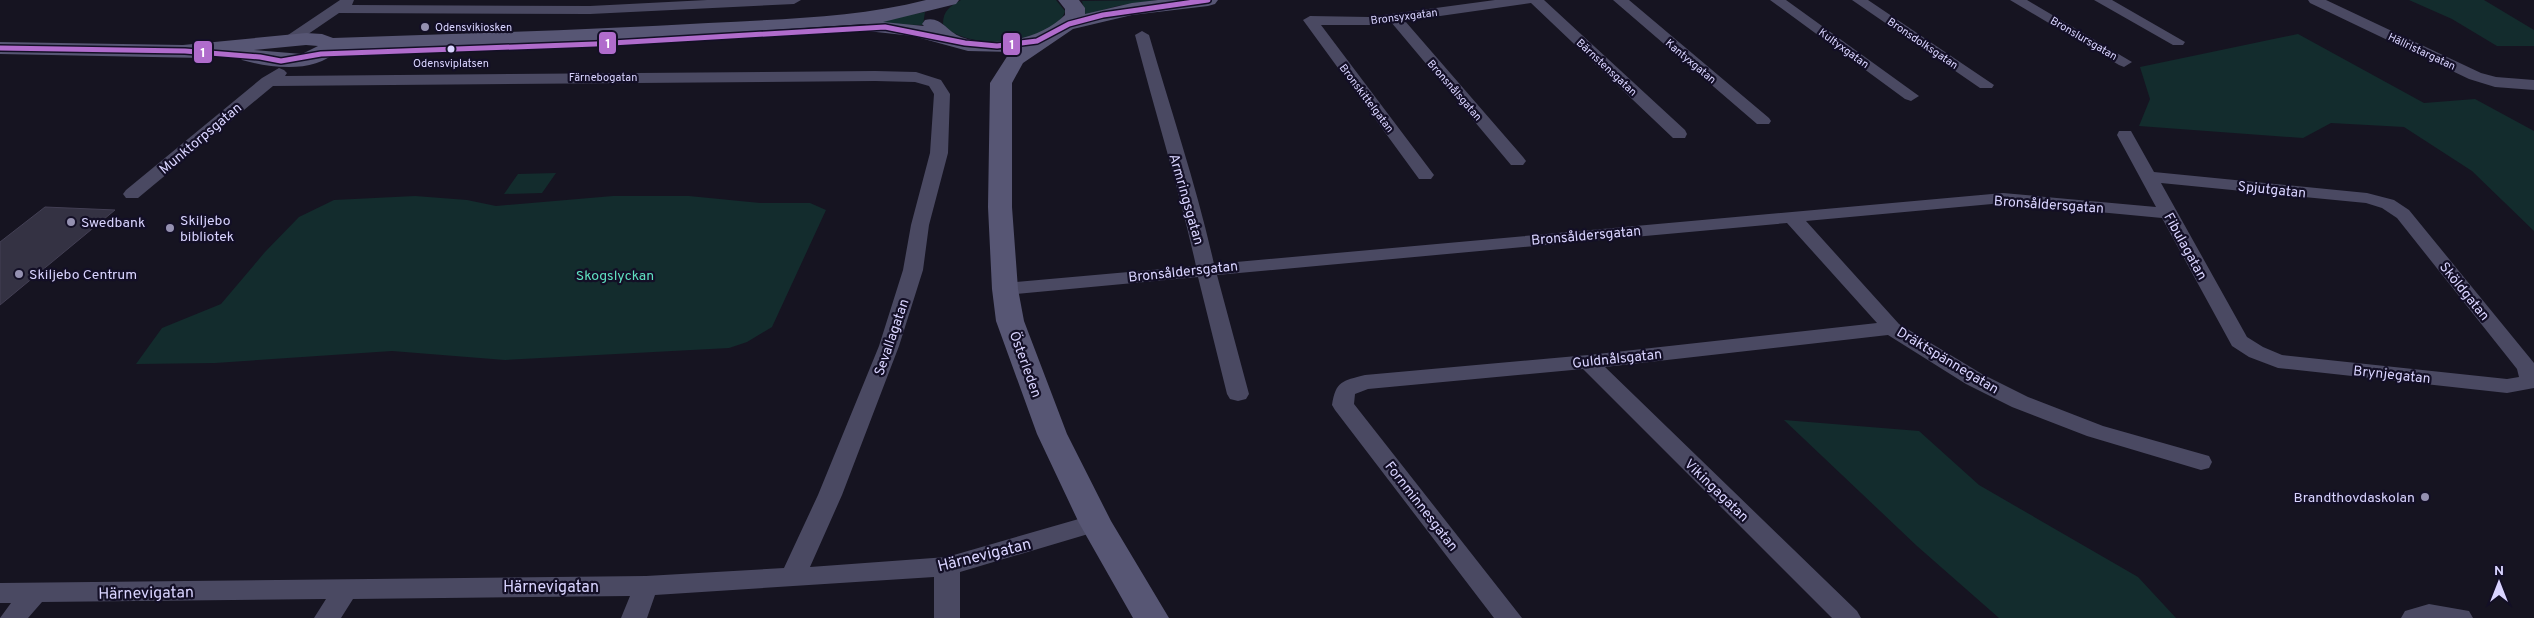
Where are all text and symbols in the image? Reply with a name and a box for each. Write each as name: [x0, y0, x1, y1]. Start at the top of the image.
street label: Bronsyxgatan: [1370, 6, 1438, 28]
street label: Bronslursgatan: [2047, 14, 2120, 64]
street label: Bronsdolksgatan: [1884, 15, 1961, 73]
marker: Odensvikiosken: [419, 21, 431, 33]
place label: Odensvikiosken: [435, 21, 512, 35]
street label: Kultyxgatan: [1815, 26, 1872, 72]
street label: Hällristargatan: [2386, 30, 2458, 74]
line badge: 1: [598, 31, 617, 55]
line badge: 1: [1002, 32, 1021, 56]
text: 1: [605, 36, 611, 53]
street label: Bärnstensgatan: [1573, 36, 1640, 99]
street label: Kantyxgatan: [1662, 36, 1719, 87]
text: 1: [1009, 37, 1015, 54]
line badge: 1: [193, 40, 213, 64]
marker: Odensviplatsen: [446, 44, 456, 54]
text: 1: [200, 45, 206, 62]
place label: Odensviplatsen: [413, 57, 489, 71]
street label: Bronsnålsgatan: [1424, 57, 1485, 124]
street label: Bronskittelgatan: [1336, 62, 1397, 136]
street label: Färnebogatan: [569, 71, 637, 85]
street label: Munktorpsgatan: [156, 100, 246, 179]
street label: Armringsgatan: [1164, 152, 1207, 247]
street label: Spjutgatan: [2237, 178, 2307, 203]
street label: Bronsåldersgatan: [1993, 193, 2105, 218]
street label: Fibulagatan: [2159, 210, 2210, 283]
place label: Skiljebo bibliotek: [180, 213, 234, 246]
place label: Swedbank: [81, 215, 145, 232]
marker: Swedbank: [65, 216, 77, 228]
marker: Skiljebo bibliotek: [164, 222, 176, 234]
street label: Bronsåldersgatan: [1530, 223, 1642, 250]
street label: Bronsåldersgatan: [1127, 258, 1239, 287]
street label: Sköldgatan: [2435, 259, 2493, 325]
place label: Skiljebo Centrum: [29, 267, 137, 284]
marker: Skiljebo Centrum: [13, 268, 25, 280]
park label: Skogslyckan: [576, 268, 654, 285]
street label: Sevallagatan: [871, 297, 914, 378]
street label: Dräktspännegatan: [1893, 324, 2001, 398]
street label: Österleden: [1005, 329, 1045, 400]
street label: Guldnålsgatan: [1571, 346, 1663, 373]
street label: Brynjegatan: [2352, 363, 2431, 388]
street label: Vikingagatan: [1680, 456, 1752, 526]
street label: Fornminnesgatan: [1381, 459, 1461, 555]
place label: Brandthovdaskolan: [2293, 490, 2415, 507]
marker: Brandthovdaskolan: [2419, 491, 2431, 503]
street label: Härnevigatan: [936, 535, 1033, 577]
north arrow: [2474, 558, 2524, 608]
text: N: [2494, 563, 2504, 580]
street label: Härnevigatan: [503, 578, 599, 598]
street label: Härnevigatan: [98, 583, 194, 605]

